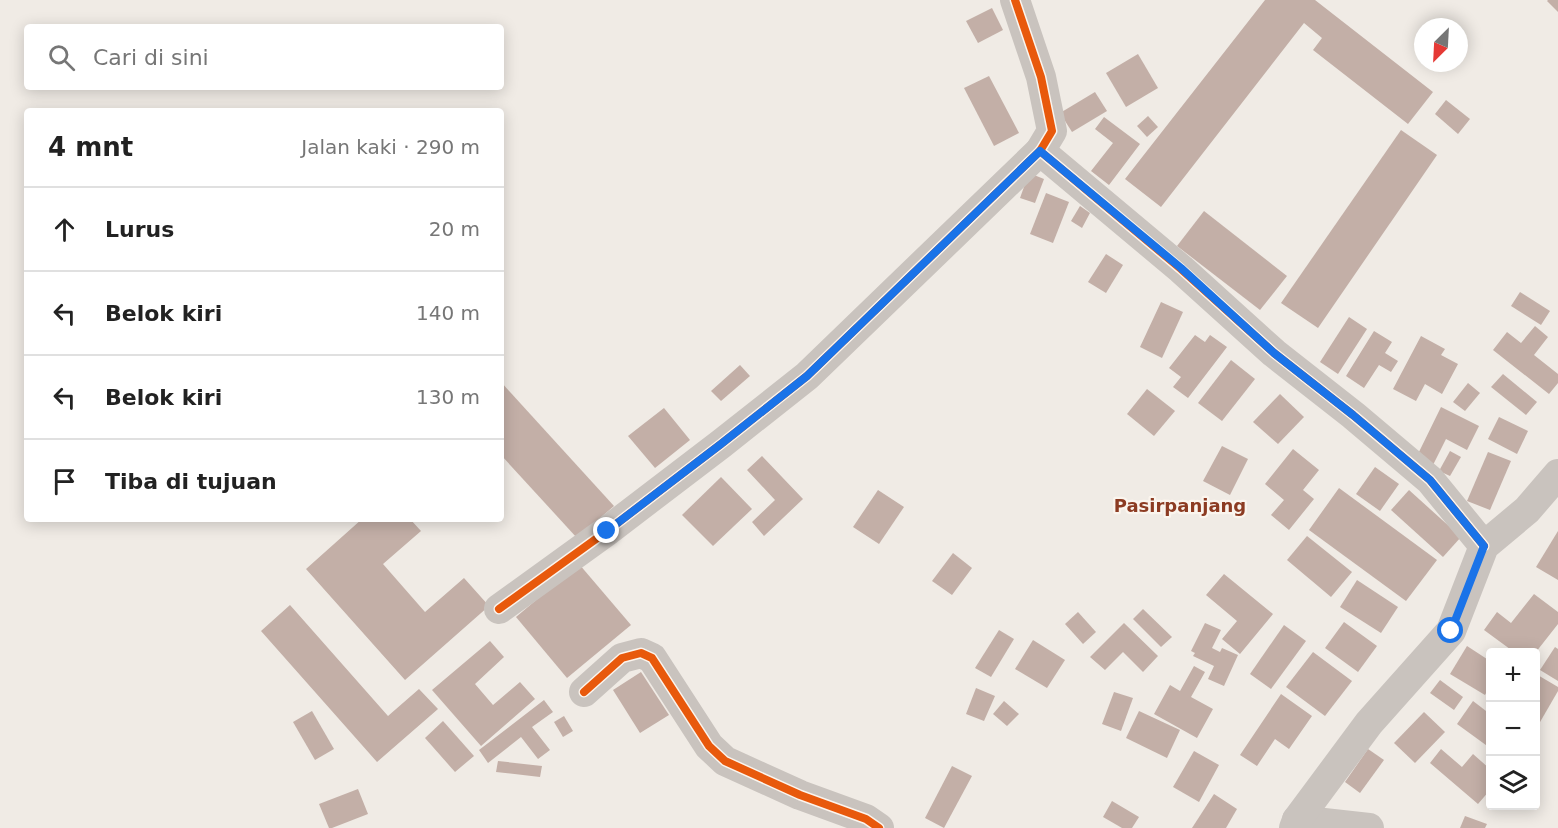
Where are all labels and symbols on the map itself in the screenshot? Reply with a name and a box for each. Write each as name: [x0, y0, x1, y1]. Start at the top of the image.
north arrow: [1414, 18, 1468, 72]
district label: Pasirpanjang: [1114, 495, 1246, 516]
route end: [593, 517, 619, 543]
route start: [1437, 617, 1463, 643]

